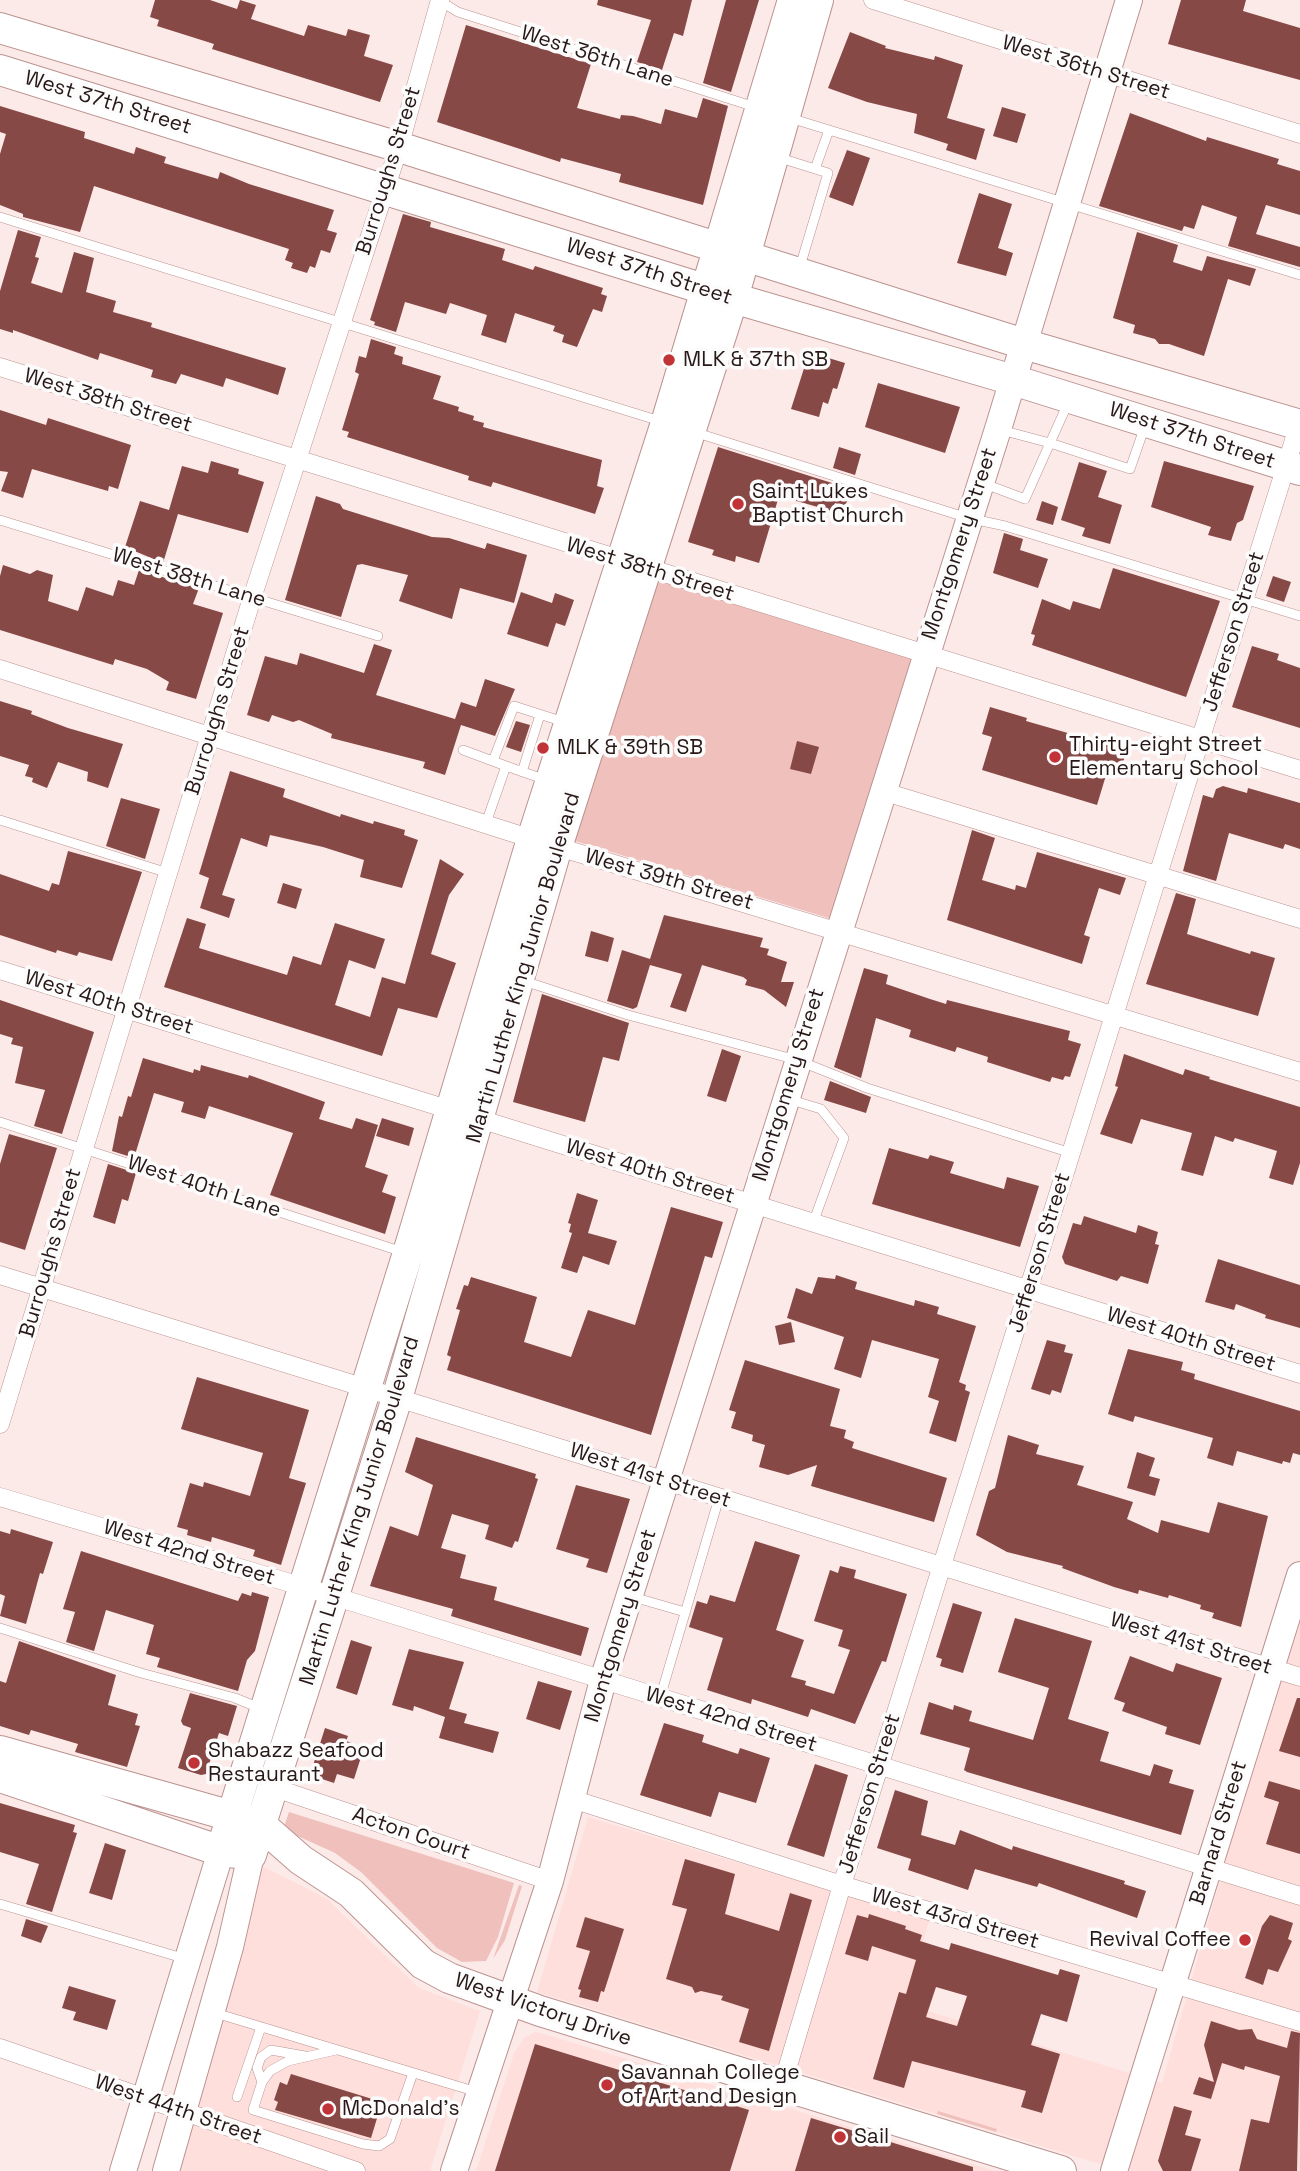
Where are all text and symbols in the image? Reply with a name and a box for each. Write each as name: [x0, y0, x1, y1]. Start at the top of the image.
street label: West 36th Lane: [518, 20, 676, 94]
street label: West 36th Street: [999, 31, 1173, 105]
street label: West 37th Street: [22, 66, 194, 140]
street label: Burroughs Street: [351, 84, 427, 258]
street label: West 37th Street: [563, 233, 735, 311]
place label: MLK & 37th SB: [683, 347, 828, 373]
marker: MLK & 37th SB: [661, 352, 677, 368]
street label: West 38th Street: [21, 363, 195, 439]
street label: West 37th Street: [1106, 397, 1278, 475]
street label: Montgomery Street: [917, 445, 1003, 643]
place label: Saint Lukes Baptist Church: [752, 479, 904, 529]
marker: Saint Lukes Baptist Church: [730, 496, 746, 512]
street label: West 38th Street: [563, 532, 737, 608]
street label: West 38th Lane: [109, 543, 269, 613]
street label: Jefferson Street: [1198, 549, 1270, 715]
street label: Burroughs Street: [180, 624, 256, 798]
place label: Thirty-eight Street Elementary School: [1069, 732, 1262, 782]
place label: MLK & 39th SB: [557, 735, 703, 761]
marker: MLK & 39th SB: [535, 740, 551, 756]
marker: Thirty-eight Street Elementary School: [1047, 749, 1063, 765]
street label: Martin Luther King Junior Boulevard: [462, 790, 586, 1146]
street label: West 39th Street: [582, 844, 756, 916]
street label: West 40th Street: [22, 965, 196, 1041]
street label: Montgomery Street: [748, 986, 830, 1184]
street label: West 40th Street: [563, 1134, 737, 1210]
street label: West 40th Lane: [124, 1150, 284, 1224]
street label: Burroughs Street: [15, 1165, 87, 1341]
street label: Jefferson Street: [1004, 1170, 1076, 1336]
street label: West 40th Street: [1104, 1302, 1278, 1378]
street label: Martin Luther King Junior Boulevard: [295, 1333, 425, 1689]
street label: West 41st Street: [566, 1438, 734, 1514]
street label: West 42nd Street: [100, 1515, 278, 1591]
street label: Montgomery Street: [580, 1527, 662, 1725]
street label: West 41st Street: [1107, 1607, 1275, 1681]
street label: West 42nd Street: [642, 1682, 820, 1758]
street label: Jefferson Street: [834, 1711, 906, 1877]
place label: Shabazz Seafood Restaurant: [208, 1738, 384, 1788]
marker: Shabazz Seafood Restaurant: [186, 1755, 202, 1771]
street label: Barnard Street: [1185, 1758, 1253, 1908]
street label: Acton Court: [349, 1802, 473, 1866]
street label: West 43rd Street: [868, 1883, 1042, 1955]
place label: Revival Coffee: [1089, 1927, 1231, 1953]
marker: Revival Coffee: [1237, 1932, 1253, 1948]
street label: West Victory Drive: [451, 1968, 635, 2052]
place label: Savannah College of Art and Design: [621, 2060, 800, 2110]
street label: West 44th Street: [91, 2070, 265, 2150]
marker: Savannah College of Art and Design: [599, 2077, 615, 2093]
place label: McDonald's: [342, 2096, 460, 2122]
marker: McDonald's: [320, 2101, 336, 2117]
place label: Sail: [854, 2124, 889, 2150]
marker: Sail: [832, 2129, 848, 2145]

